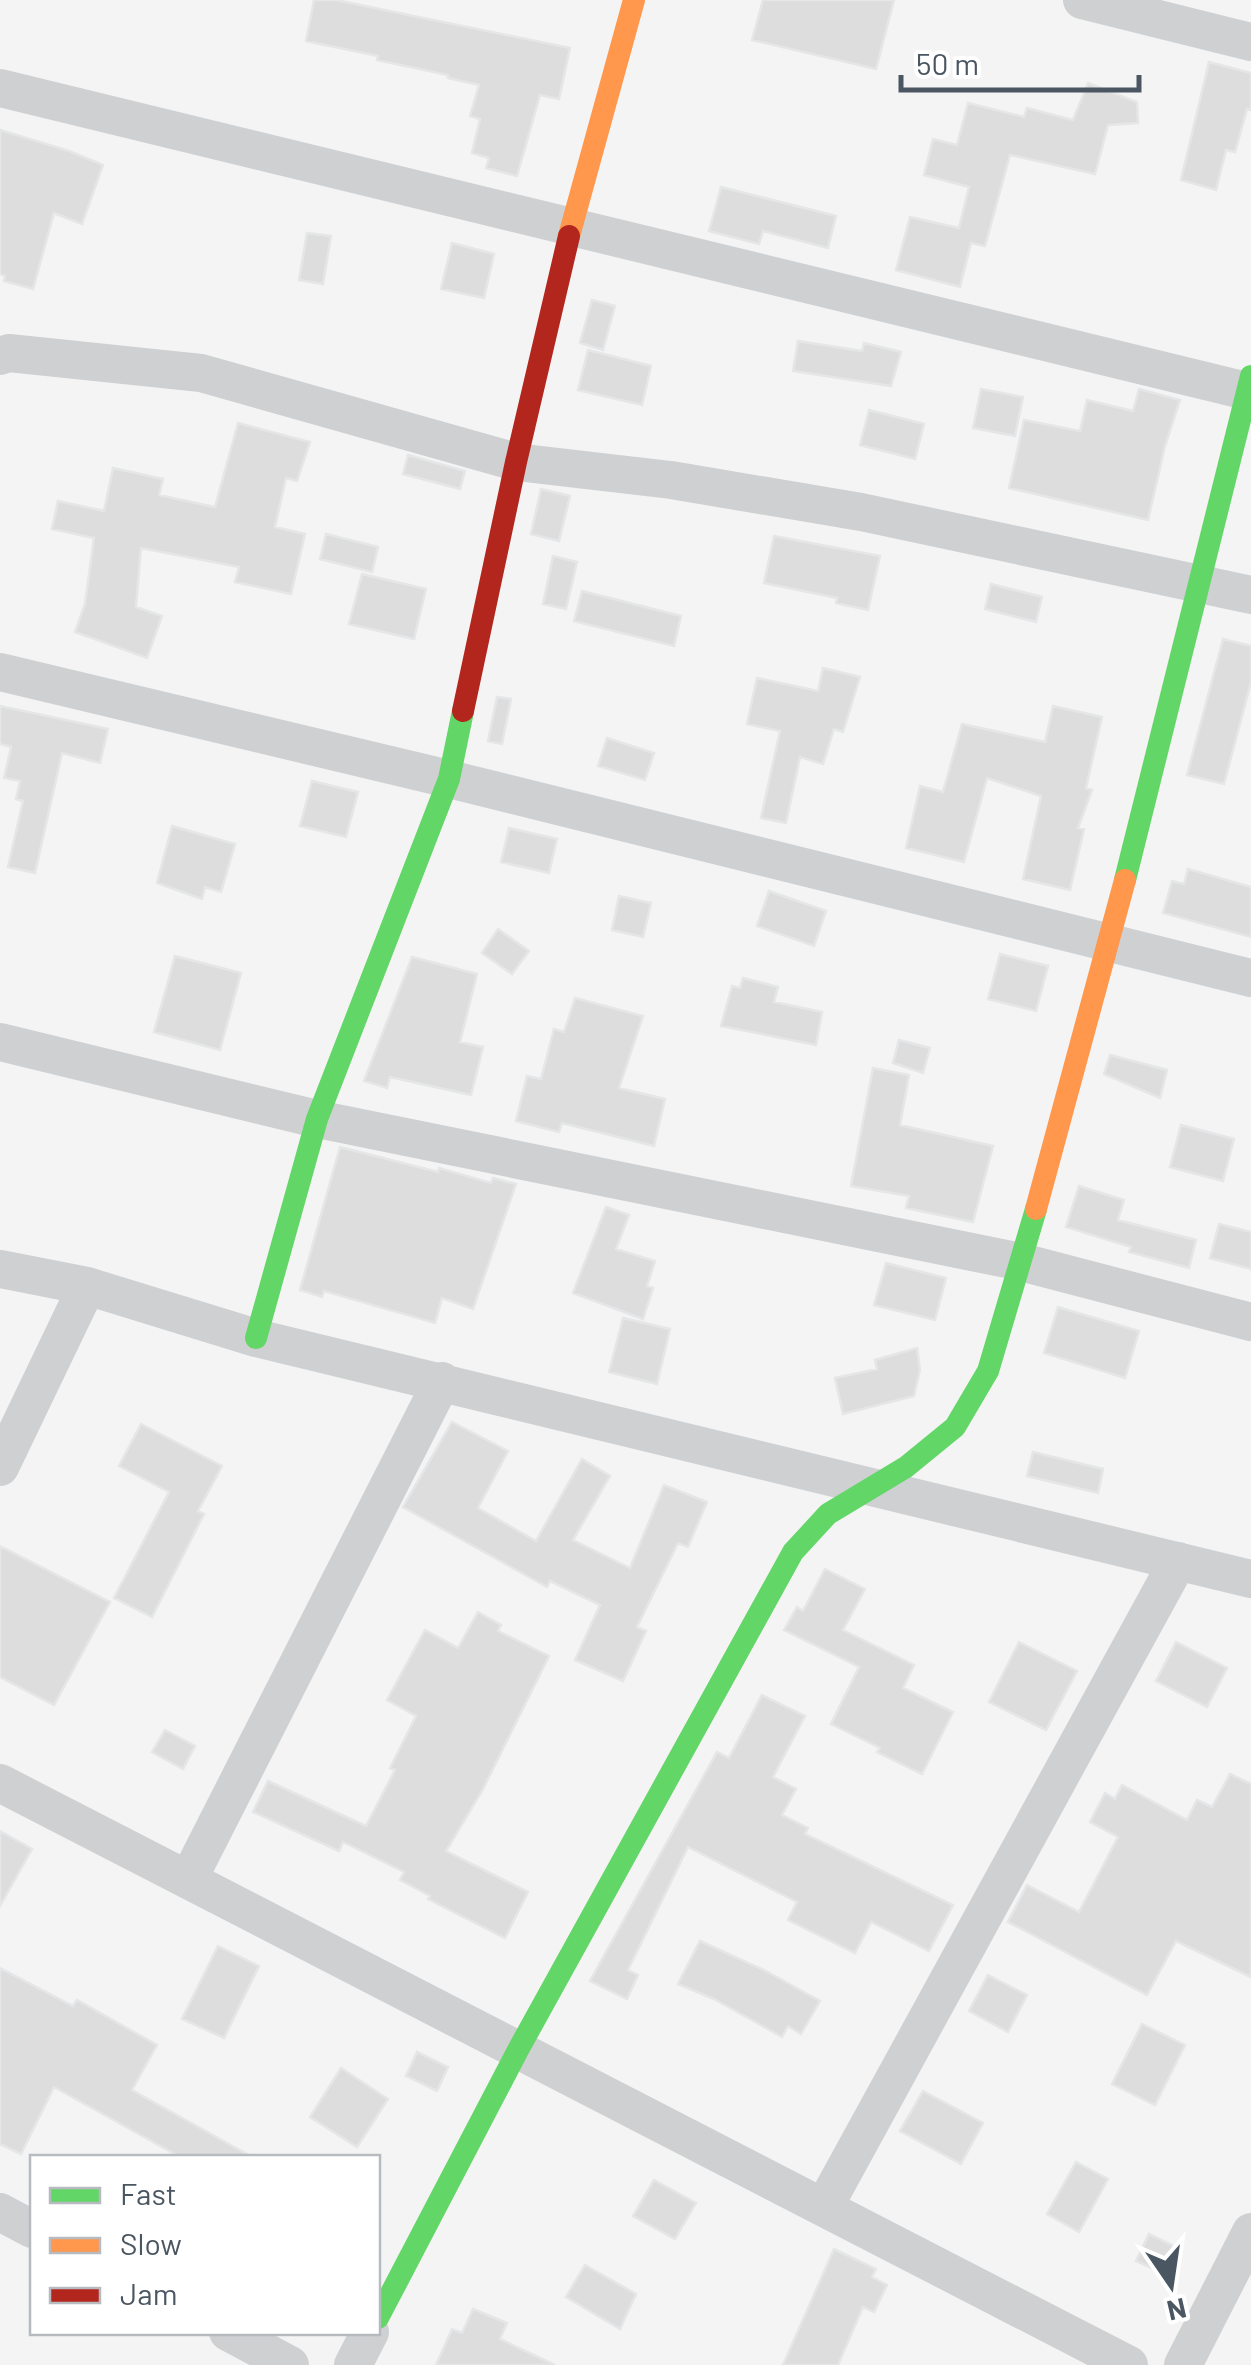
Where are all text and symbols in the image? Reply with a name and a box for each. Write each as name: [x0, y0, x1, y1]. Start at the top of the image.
scale bar: [901, 30, 1138, 92]
text: 50 m: [916, 45, 979, 81]
legend: [30, 2155, 380, 2335]
text: Fast: [120, 2175, 177, 2211]
text: Slow: [120, 2225, 182, 2261]
north arrow: [1121, 2235, 1221, 2335]
text: Jam: [120, 2275, 177, 2311]
text: N: [1164, 2292, 1190, 2329]

